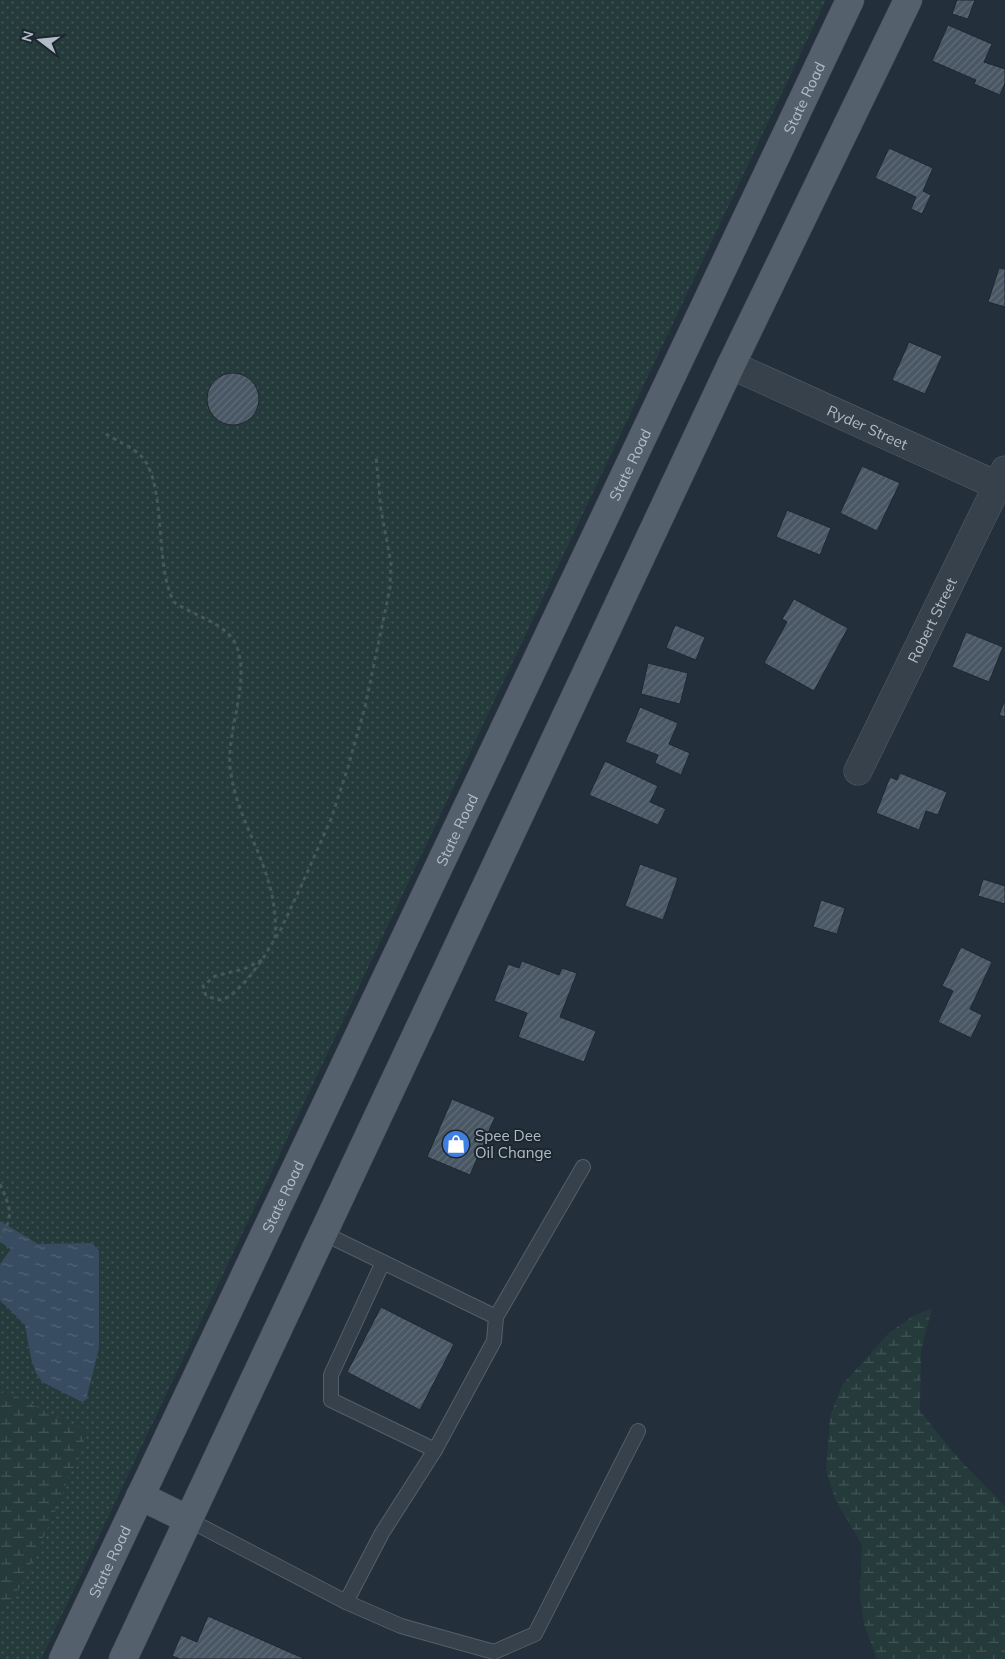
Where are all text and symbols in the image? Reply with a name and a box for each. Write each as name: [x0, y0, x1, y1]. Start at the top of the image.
north arrow: [15, 15, 65, 65]
text: N: [17, 29, 38, 44]
street label: State Road: [778, 59, 829, 137]
street label: Ryder Street: [824, 400, 911, 453]
street label: State Road: [604, 425, 655, 504]
street label: Robert Street: [903, 574, 961, 666]
street label: State Road: [431, 790, 482, 869]
place label: Spee Dee Oil Change: [475, 1126, 552, 1162]
shop icon: Spee Dee Oil Change: [441, 1129, 471, 1159]
street label: State Road: [257, 1157, 308, 1236]
street label: State Road: [84, 1522, 135, 1601]

